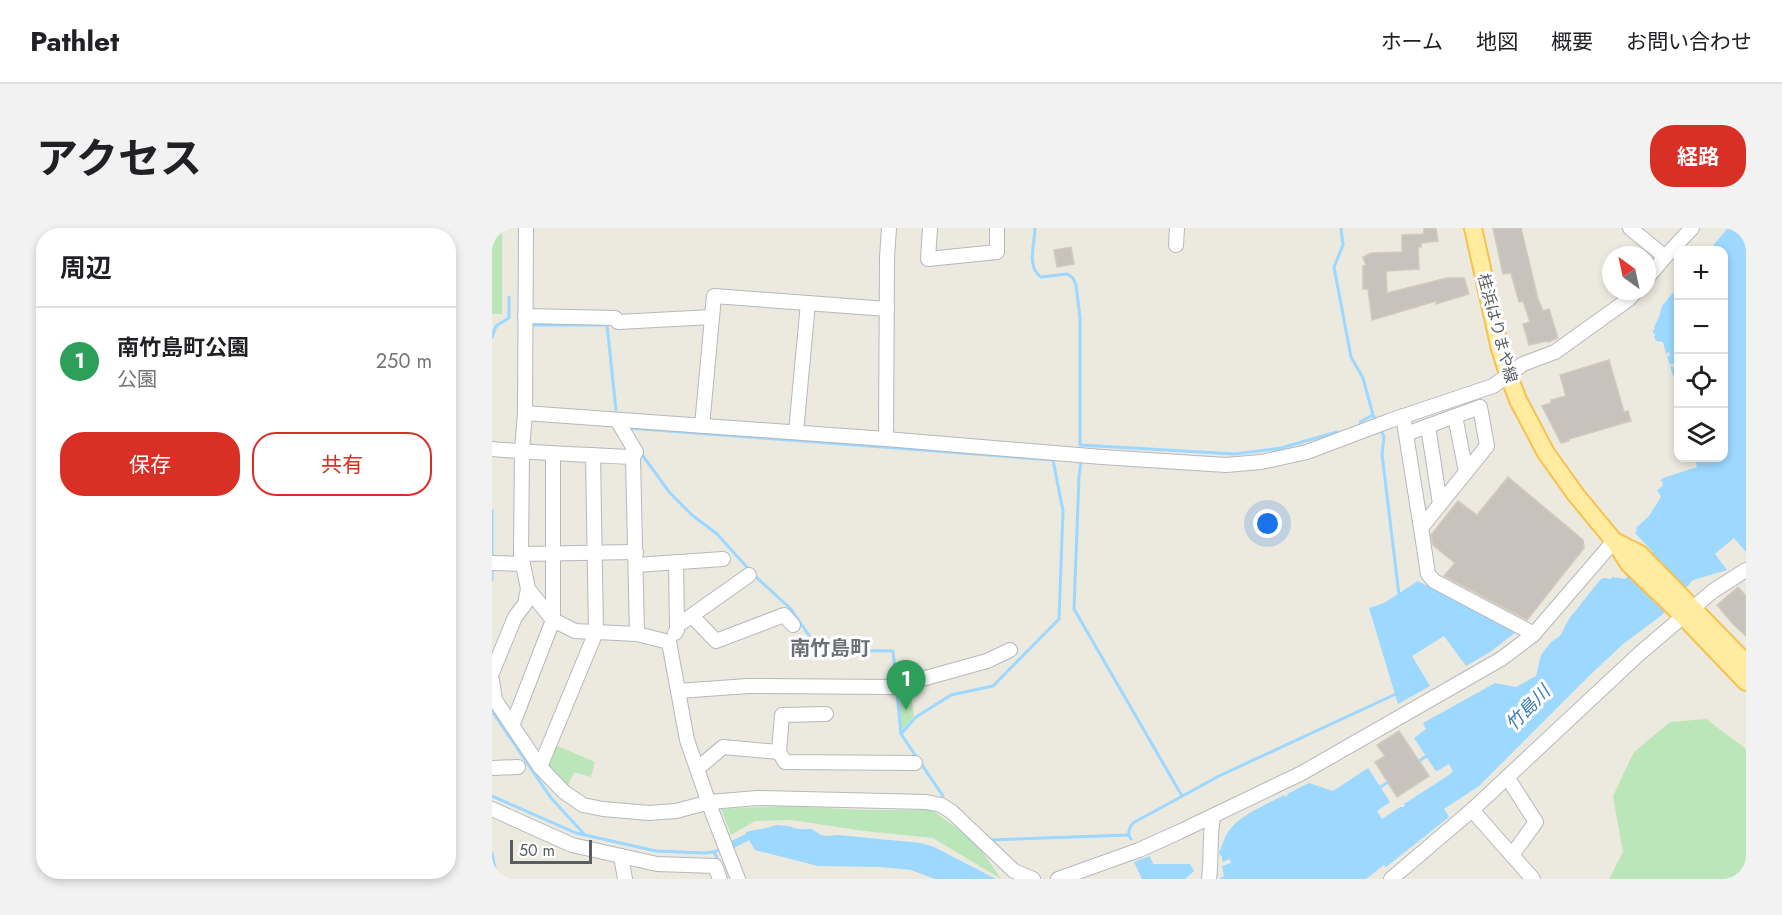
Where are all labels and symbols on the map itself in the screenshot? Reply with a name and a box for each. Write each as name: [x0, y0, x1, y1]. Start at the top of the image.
north arrow: [1602, 246, 1656, 300]
street label: 桂浜はりまや線: [1472, 271, 1523, 385]
your location: [1253, 509, 1282, 538]
district label: 南竹島町: [790, 634, 870, 663]
pin: 1: [886, 660, 926, 710]
water label: 竹島川: [1500, 678, 1557, 736]
scale bar: [510, 837, 592, 864]

